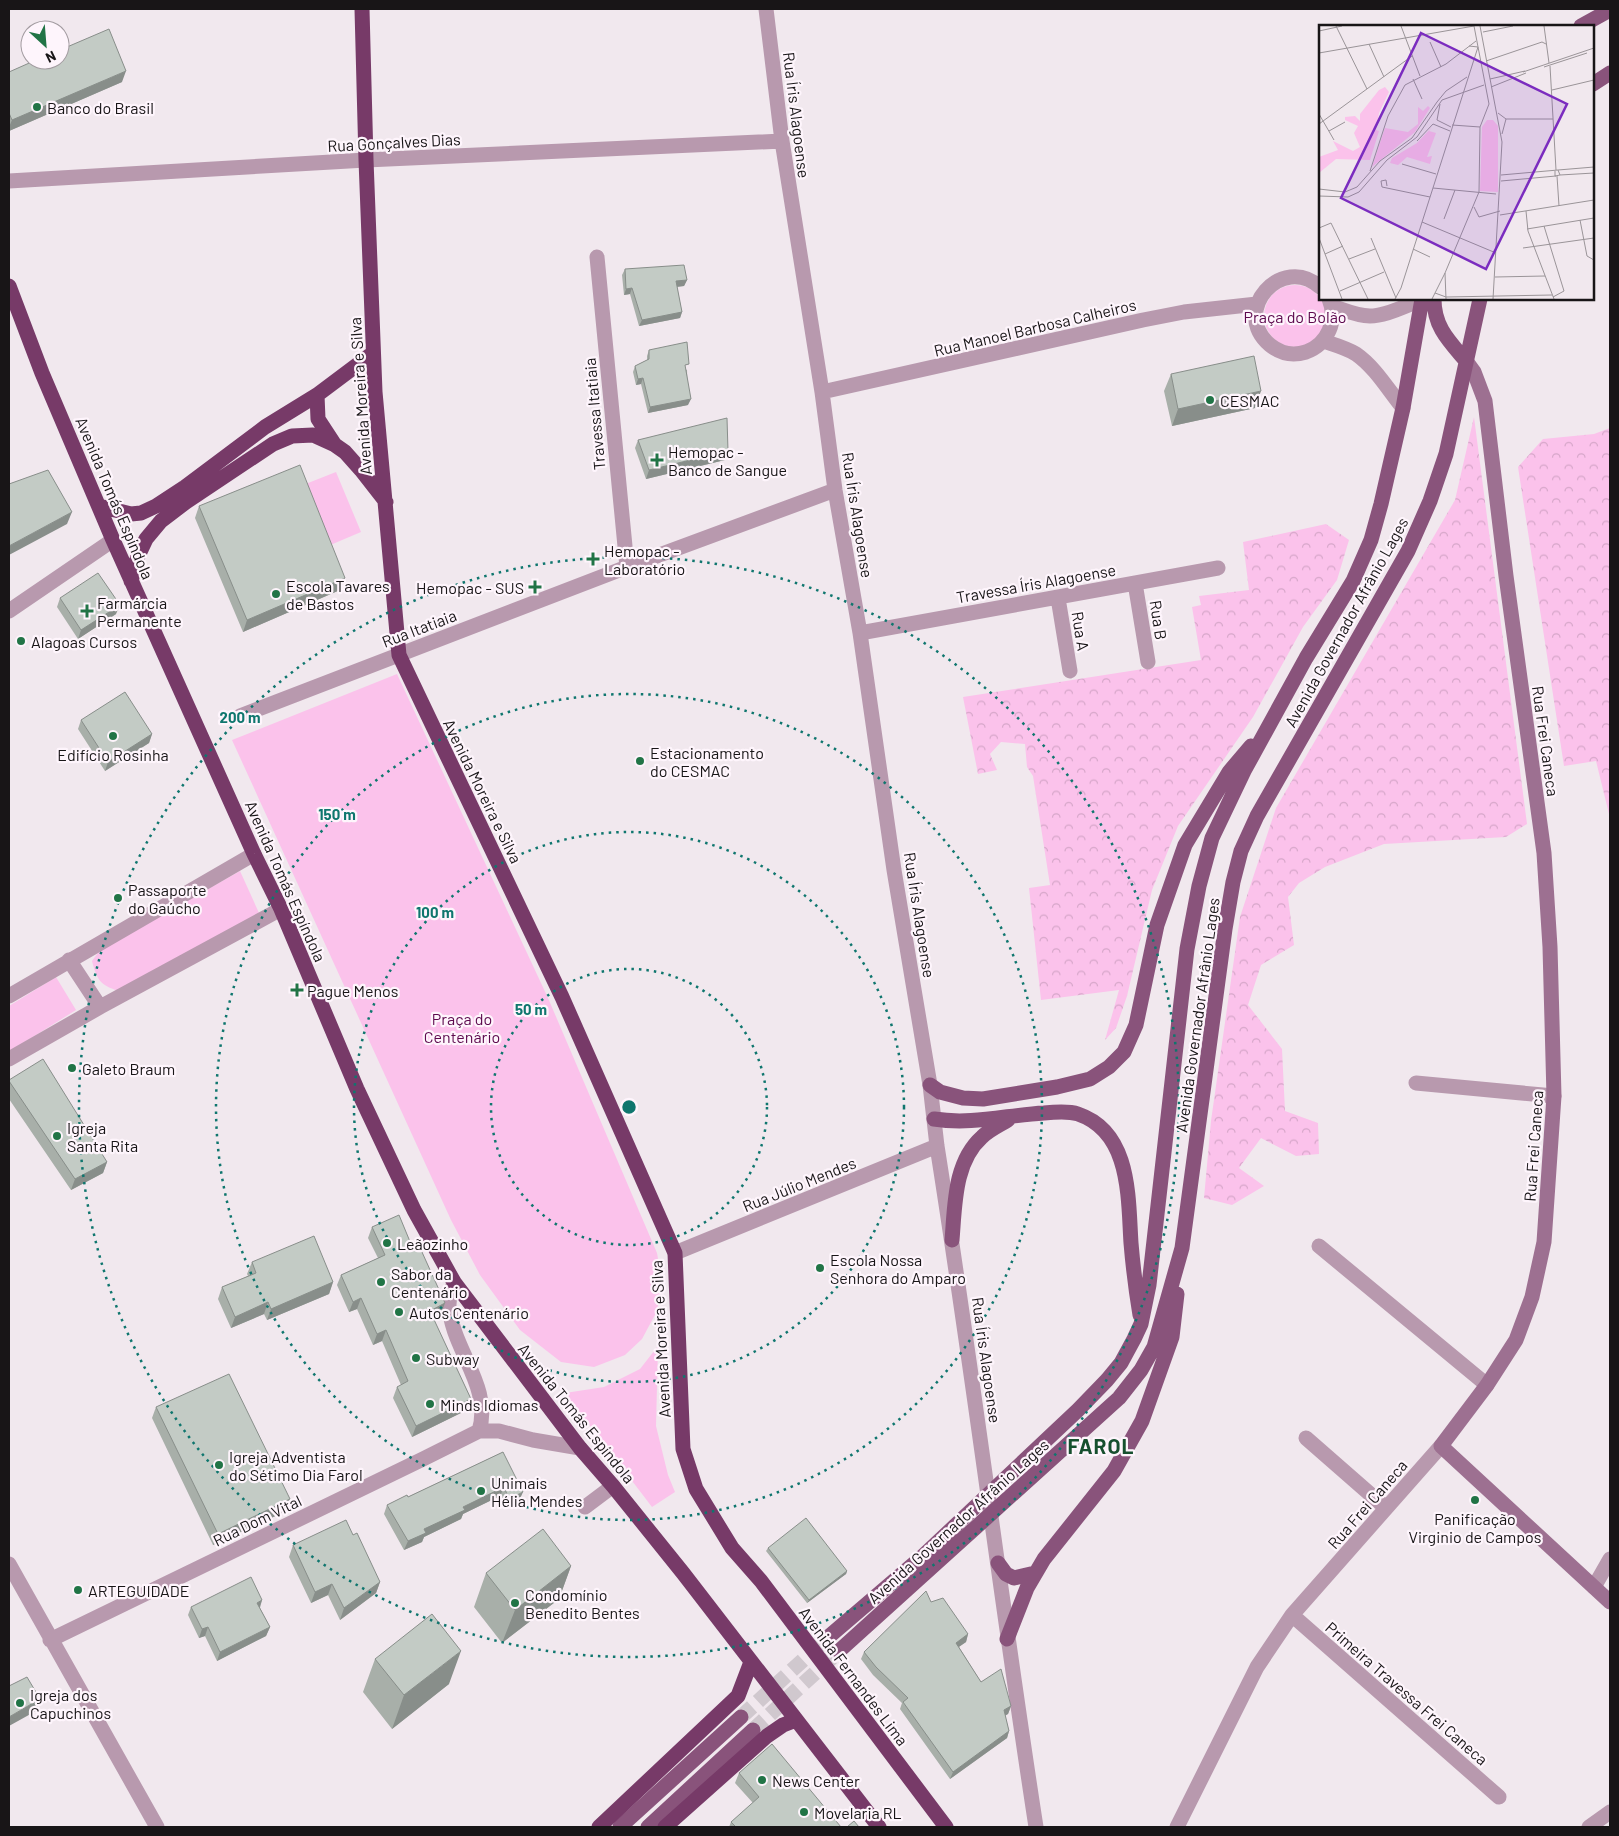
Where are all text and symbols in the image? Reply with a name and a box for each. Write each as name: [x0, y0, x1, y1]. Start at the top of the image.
north arrow: [20, 20, 70, 70]
inset map: [1319, 25, 1594, 300]
text: N: [43, 47, 59, 67]
street label: Rua Íris Alagoense: [780, 51, 814, 179]
place label: Banco do Brasil: [47, 98, 154, 117]
marker: Banco do Brasil: [31, 101, 43, 113]
street label: Rua Gonçalves Dias: [327, 129, 461, 155]
street label: Rua Manoel Barbosa Calheiros: [932, 294, 1138, 360]
park label: Praça do Bolão: [1244, 307, 1347, 326]
street label: Avenida Moreira e Silva: [345, 316, 375, 476]
street label: Travessa Itatiaia: [580, 357, 608, 471]
place label: CESMAC: [1220, 391, 1279, 410]
marker: CESMAC: [1204, 394, 1216, 406]
street label: Avenida Tomás Espíndola: [72, 414, 158, 582]
place label: Hemopac - Banco de Sangue: [668, 442, 787, 479]
street label: Rua Íris Alagoense: [839, 451, 877, 579]
marker: Hemopac - Banco de Sangue: [650, 453, 664, 467]
street label: Avenida Governador Afrânio Lages: [1280, 514, 1412, 730]
place label: Hemopac - Laboratório: [604, 541, 685, 578]
marker: Hemopac - Laboratório: [586, 552, 600, 566]
street label: Travessa Íris Alagoense: [955, 560, 1117, 606]
place label: Escola Tavares de Bastos: [286, 576, 390, 613]
place label: Hemopac - SUS: [416, 578, 524, 597]
marker: Hemopac - SUS: [528, 580, 542, 594]
marker: Escola Tavares de Bastos: [270, 588, 282, 600]
place label: Farmárcia Permanente: [97, 593, 182, 630]
street label: Rua B: [1147, 599, 1171, 641]
marker: Farmárcia Permanente: [81, 605, 93, 617]
street label: Rua Itatiaia: [379, 605, 459, 651]
street label: Rua A: [1069, 610, 1094, 652]
place label: Alagoas Cursos: [31, 632, 137, 651]
marker: Alagoas Cursos: [15, 635, 27, 647]
street label: Rua Frei Caneca: [1529, 684, 1563, 798]
text: 200 m: [219, 708, 261, 726]
street label: Avenida Moreira e Silva: [440, 716, 526, 866]
marker: Edifício Rosinha: [107, 730, 119, 742]
place label: Estacionamento do CESMAC: [650, 743, 764, 780]
place label: Edifício Rosinha: [57, 745, 169, 764]
marker: Estacionamento do CESMAC: [634, 755, 646, 767]
street label: Avenida Tomás Espíndola: [242, 797, 330, 965]
text: 150 m: [318, 805, 356, 823]
street label: Rua Íris Alagoense: [901, 851, 939, 979]
place label: Passaporte do Gaúcho: [128, 880, 207, 917]
marker: Passaporte do Gaúcho: [112, 892, 124, 904]
street label: Avenida Governador Afrânio Lages: [1171, 896, 1223, 1134]
text: 100 m: [416, 903, 454, 921]
place label: Pague Menos: [307, 981, 398, 1000]
marker: Pague Menos: [291, 984, 303, 996]
text: 50 m: [515, 1000, 547, 1018]
park label: Praça do Centenário: [424, 1009, 500, 1046]
place label: Galeto Braum: [82, 1059, 175, 1078]
marker: Galeto Braum: [66, 1062, 78, 1074]
street label: Rua Frei Caneca: [1520, 1090, 1546, 1202]
centre of rings: [620, 1098, 638, 1116]
place label: Igreja Santa Rita: [67, 1118, 138, 1155]
marker: Igreja Santa Rita: [51, 1130, 63, 1142]
street label: Rua Júlio Mendes: [740, 1153, 858, 1215]
place label: Leãozinho: [397, 1234, 468, 1253]
marker: Leãozinho: [381, 1237, 393, 1249]
place label: Escola Nossa Senhora do Amparo: [830, 1250, 966, 1287]
street label: Avenida Moreira e Silva: [646, 1260, 674, 1418]
marker: Escola Nossa Senhora do Amparo: [814, 1262, 826, 1274]
place label: Sabor da Centenário: [391, 1264, 467, 1301]
marker: Sabor da Centenário: [375, 1276, 387, 1288]
street label: Rua Íris Alagoense: [969, 1296, 1005, 1424]
place label: Autos Centenário: [409, 1303, 529, 1322]
marker: Autos Centenário: [393, 1306, 405, 1318]
street label: Avenida Tomás Espíndola: [515, 1339, 639, 1487]
place label: Subway: [426, 1349, 480, 1368]
marker: Subway: [410, 1352, 422, 1364]
place label: Minds Idiomas: [440, 1395, 538, 1414]
marker: Minds Idiomas: [424, 1398, 436, 1410]
district label: FAROL: [1067, 1433, 1135, 1458]
street label: Avenida Governador Afrânio Lages: [864, 1435, 1052, 1607]
place label: Igreja Adventista do Sétimo Dia Farol: [229, 1447, 363, 1484]
street label: Rua Frei Caneca: [1323, 1456, 1411, 1552]
marker: Igreja Adventista do Sétimo Dia Farol: [213, 1459, 225, 1471]
place label: Unimais Hélia Mendes: [491, 1473, 582, 1510]
marker: Unimais Hélia Mendes: [475, 1485, 487, 1497]
street label: Rua Dom Vital: [210, 1490, 304, 1550]
marker: Panificação Virginio de Campos: [1469, 1494, 1481, 1506]
place label: Panificação Virginio de Campos: [1408, 1509, 1542, 1546]
place label: ARTEGUIDADE: [88, 1581, 189, 1600]
marker: ARTEGUIDADE: [72, 1584, 84, 1596]
place label: Condomínio Benedito Bentes: [525, 1585, 640, 1622]
marker: Condomínio Benedito Bentes: [509, 1597, 521, 1609]
street label: Avenida Fernandes Lima: [796, 1603, 912, 1749]
street label: Primeira Travessa Frei Caneca: [1322, 1617, 1492, 1769]
place label: Igreja dos Capuchinos: [30, 1685, 111, 1722]
marker: Igreja dos Capuchinos: [14, 1697, 26, 1709]
place label: News Center: [772, 1771, 860, 1790]
marker: News Center: [756, 1774, 768, 1786]
place label: Movelaria RL: [814, 1803, 902, 1822]
marker: Movelaria RL: [798, 1806, 810, 1818]

